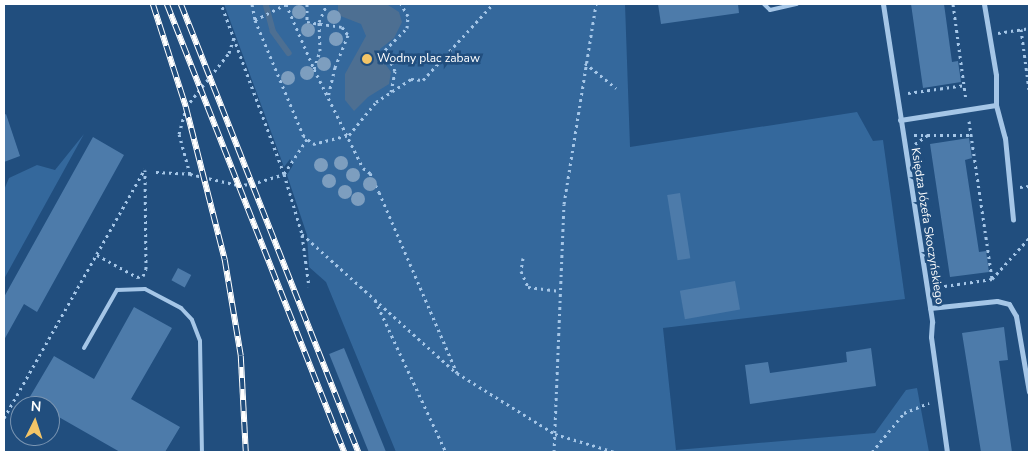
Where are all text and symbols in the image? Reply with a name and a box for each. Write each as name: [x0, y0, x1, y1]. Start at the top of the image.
place label: Wodny plac zabaw: [377, 52, 480, 66]
marker: Wodny plac zabaw: [361, 53, 373, 65]
street label: Księdza Józefa Skoczyńskiego: [907, 147, 947, 305]
north arrow: [10, 396, 60, 446]
text: N: [30, 397, 42, 416]

